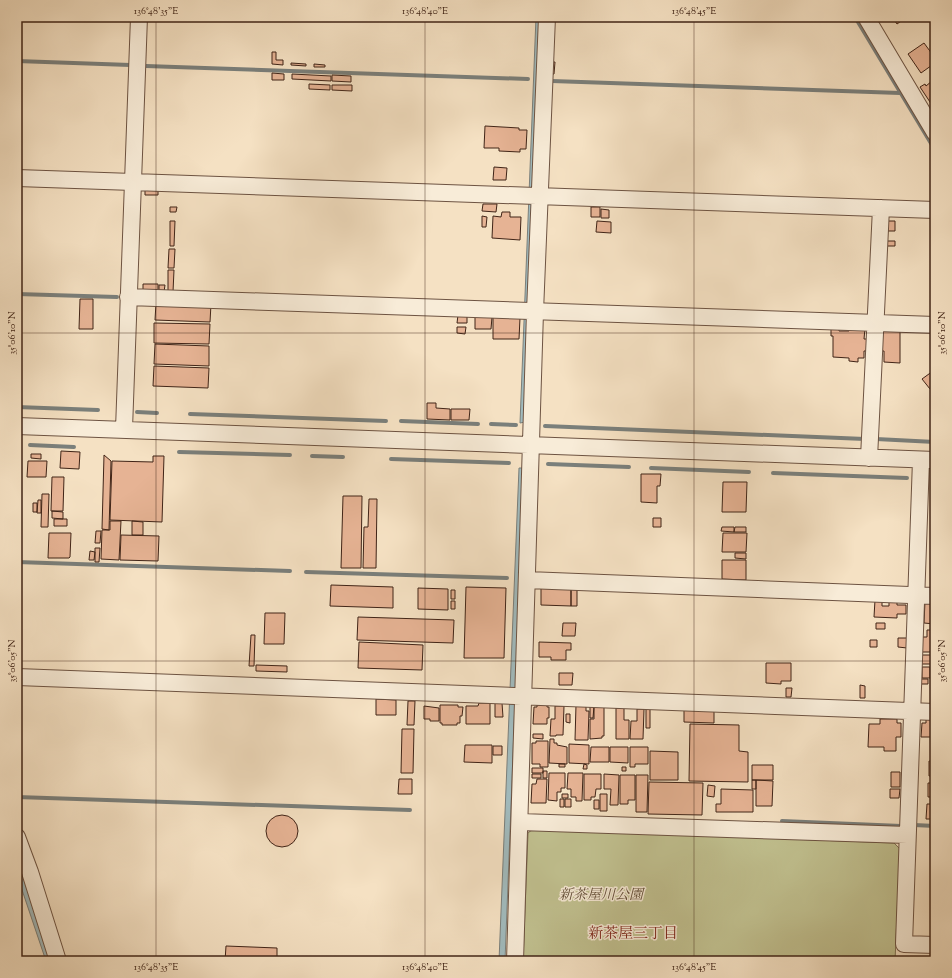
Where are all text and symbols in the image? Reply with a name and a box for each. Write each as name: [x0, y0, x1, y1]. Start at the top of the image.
text: 136°48'35"E: [134, 4, 178, 19]
text: 136°48'40"E: [402, 4, 448, 19]
text: 136°48'45"E: [672, 4, 716, 19]
text: 35°06'10"N: [5, 311, 20, 355]
text: 35°06'10"N: [935, 311, 950, 355]
text: 35°06'05"N: [5, 639, 20, 683]
text: 35°06'05"N: [935, 639, 950, 683]
park label: 新茶屋川公園: [559, 886, 645, 906]
district label: 新茶屋三丁目: [588, 924, 678, 945]
text: 136°48'35"E: [134, 960, 178, 975]
text: 136°48'40"E: [402, 960, 448, 975]
text: 136°48'45"E: [672, 960, 716, 975]

